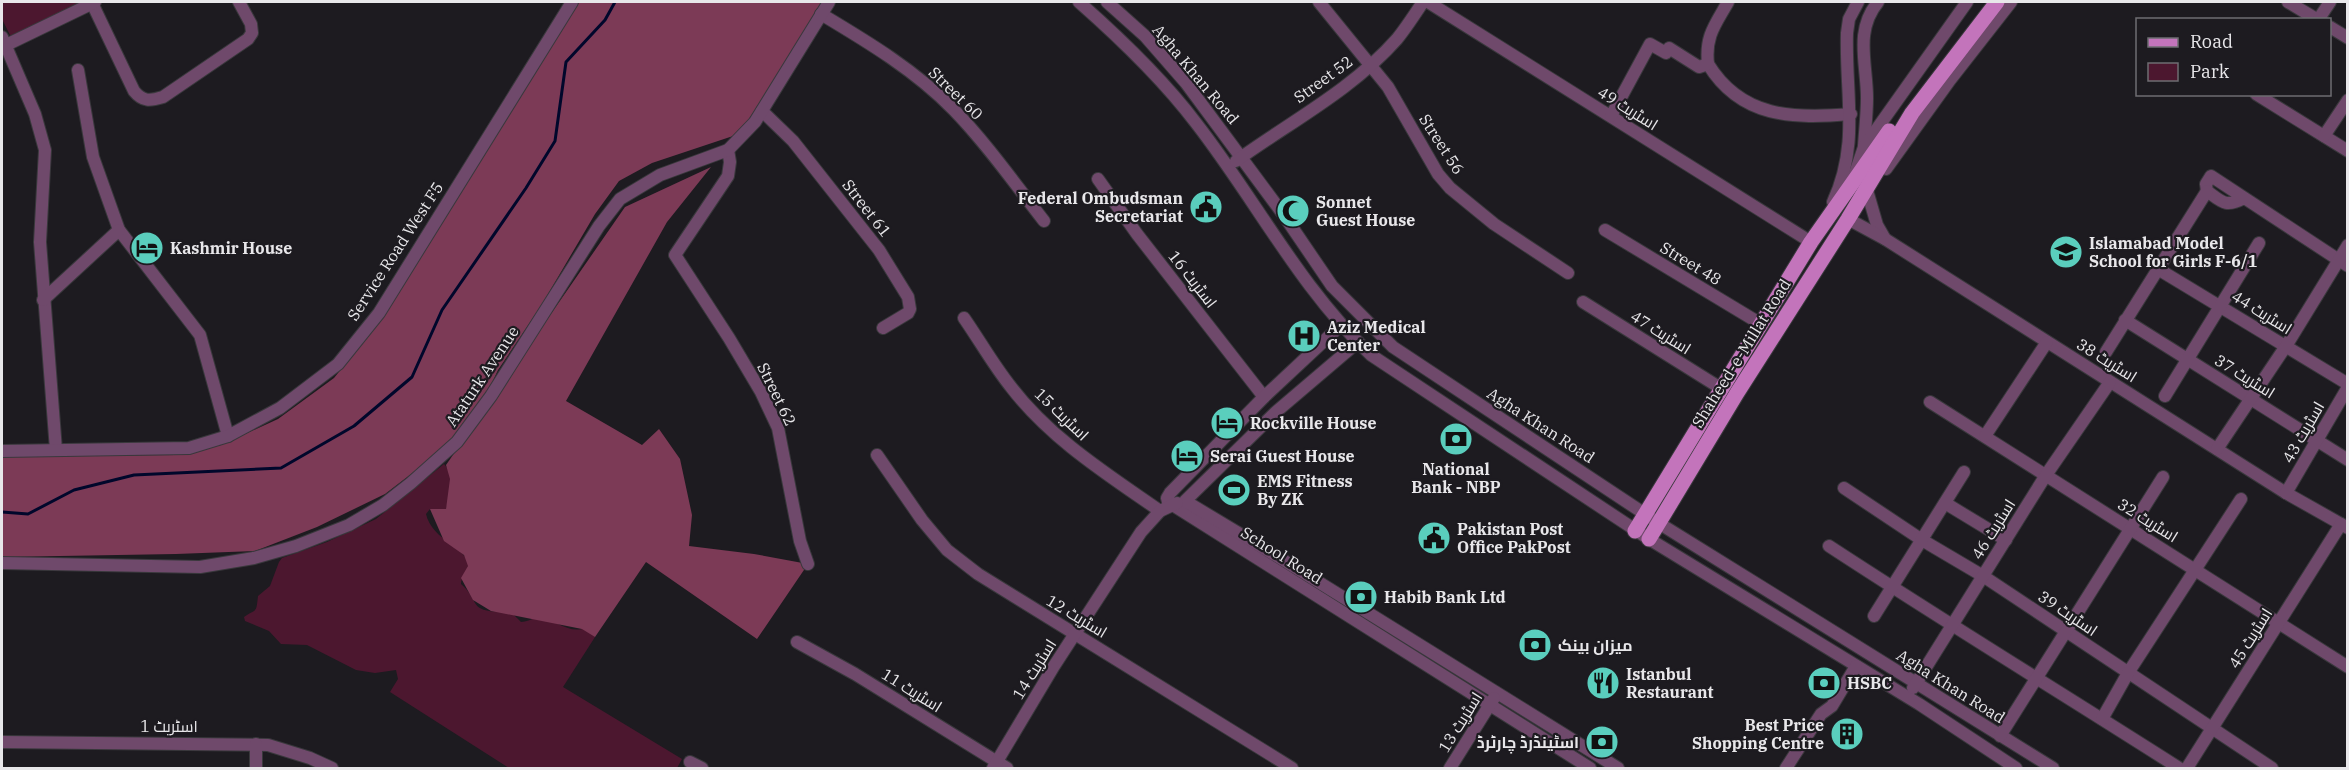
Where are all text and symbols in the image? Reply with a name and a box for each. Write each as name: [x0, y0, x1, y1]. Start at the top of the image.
legend: [2136, 18, 2331, 96]
street label: Agha Khan Road: [1148, 20, 1244, 128]
text: Road: [2190, 30, 2233, 53]
street label: Street 52: [1290, 51, 1356, 107]
text: Park: [2190, 60, 2230, 83]
street label: Street 60: [925, 62, 987, 124]
street label: اسٹریٹ 49: [1594, 82, 1662, 134]
street label: Street 56: [1415, 110, 1469, 178]
street label: Street 61: [838, 175, 896, 241]
street label: Service Road West F5: [343, 178, 447, 324]
place label: Federal Ombudsman Secretariat: [1018, 188, 1183, 226]
public building icon: Federal Ombudsman Secretariat: [1188, 189, 1224, 225]
place label: Sonnet Guest House: [1316, 192, 1415, 230]
mosque icon: Sonnet Guest House: [1275, 193, 1311, 229]
hotel icon: Kashmir House: [129, 230, 165, 266]
place label: Islamabad Model School for Girls F-6/1: [2089, 233, 2257, 271]
school or university icon: Islamabad Model School for Girls F-6/1: [2048, 234, 2084, 270]
street label: Street 48: [1657, 237, 1725, 289]
place label: Kashmir House: [170, 238, 292, 258]
street label: اسٹریٹ 16: [1164, 246, 1222, 312]
street label: Shaheed-e-Millat Road: [1687, 275, 1795, 431]
street label: اسٹریٹ 44: [2228, 286, 2296, 338]
street label: اسٹریٹ 47: [1627, 306, 1695, 358]
place label: Aziz Medical Center: [1327, 317, 1426, 355]
hospital icon: Aziz Medical Center: [1286, 318, 1322, 354]
street label: Ataturk Avenue: [441, 322, 523, 430]
street label: اسٹریٹ 38: [2073, 334, 2141, 386]
street label: اسٹریٹ 37: [2211, 350, 2279, 402]
street label: Street 62: [753, 359, 801, 429]
street label: اسٹریٹ 15: [1031, 383, 1093, 445]
street label: Agha Khan Road: [1483, 383, 1599, 467]
street label: اسٹریٹ 43: [2278, 398, 2328, 466]
hotel icon: Rockville House: [1209, 405, 1245, 441]
place label: Rockville House: [1250, 413, 1377, 433]
bank icon: National Bank - NBP: [1438, 421, 1474, 457]
hotel icon: Serai Guest House: [1169, 438, 1205, 474]
place label: Serai Guest House: [1210, 446, 1355, 466]
place label: National Bank - NBP: [1411, 459, 1501, 497]
place label: EMS Fitness By ZK: [1257, 471, 1353, 509]
sports icon: EMS Fitness By ZK: [1216, 472, 1252, 508]
street label: اسٹریٹ 32: [2114, 494, 2182, 546]
street label: اسٹریٹ 46: [1967, 495, 2019, 563]
place label: Pakistan Post Office PakPost: [1457, 519, 1571, 557]
public building icon: Pakistan Post Office PakPost: [1416, 520, 1452, 556]
street label: School Road: [1237, 522, 1327, 588]
bank icon: Habib Bank Ltd: [1343, 579, 1379, 615]
street label: اسٹریٹ 39: [2035, 586, 2101, 640]
place label: Habib Bank Ltd: [1384, 587, 1506, 607]
street label: اسٹریٹ 12: [1043, 590, 1111, 642]
street label: اسٹریٹ 45: [2224, 604, 2276, 672]
bank icon: میزان بینک: [1517, 627, 1553, 663]
street label: اسٹریٹ 14: [1008, 635, 1060, 703]
place label: میزان بینک: [1558, 635, 1633, 655]
street label: Agha Khan Road: [1893, 645, 2009, 728]
street label: اسٹریٹ 11: [878, 664, 946, 716]
place label: Istanbul Restaurant: [1626, 664, 1714, 702]
restaurant icon: Istanbul Restaurant: [1585, 665, 1621, 701]
bank icon: HSBC: [1806, 665, 1842, 701]
place label: HSBC: [1847, 673, 1892, 693]
street label: اسٹریٹ 13: [1434, 688, 1486, 756]
place label: Best Price Shopping Centre: [1692, 715, 1824, 753]
street label: اسٹریٹ 1: [140, 716, 198, 736]
building icon: Best Price Shopping Centre: [1829, 716, 1865, 752]
bank icon: اسٹینڈرڈ چارٹرڈ: [1584, 724, 1620, 760]
place label: اسٹینڈرڈ چارٹرڈ: [1477, 732, 1579, 754]

